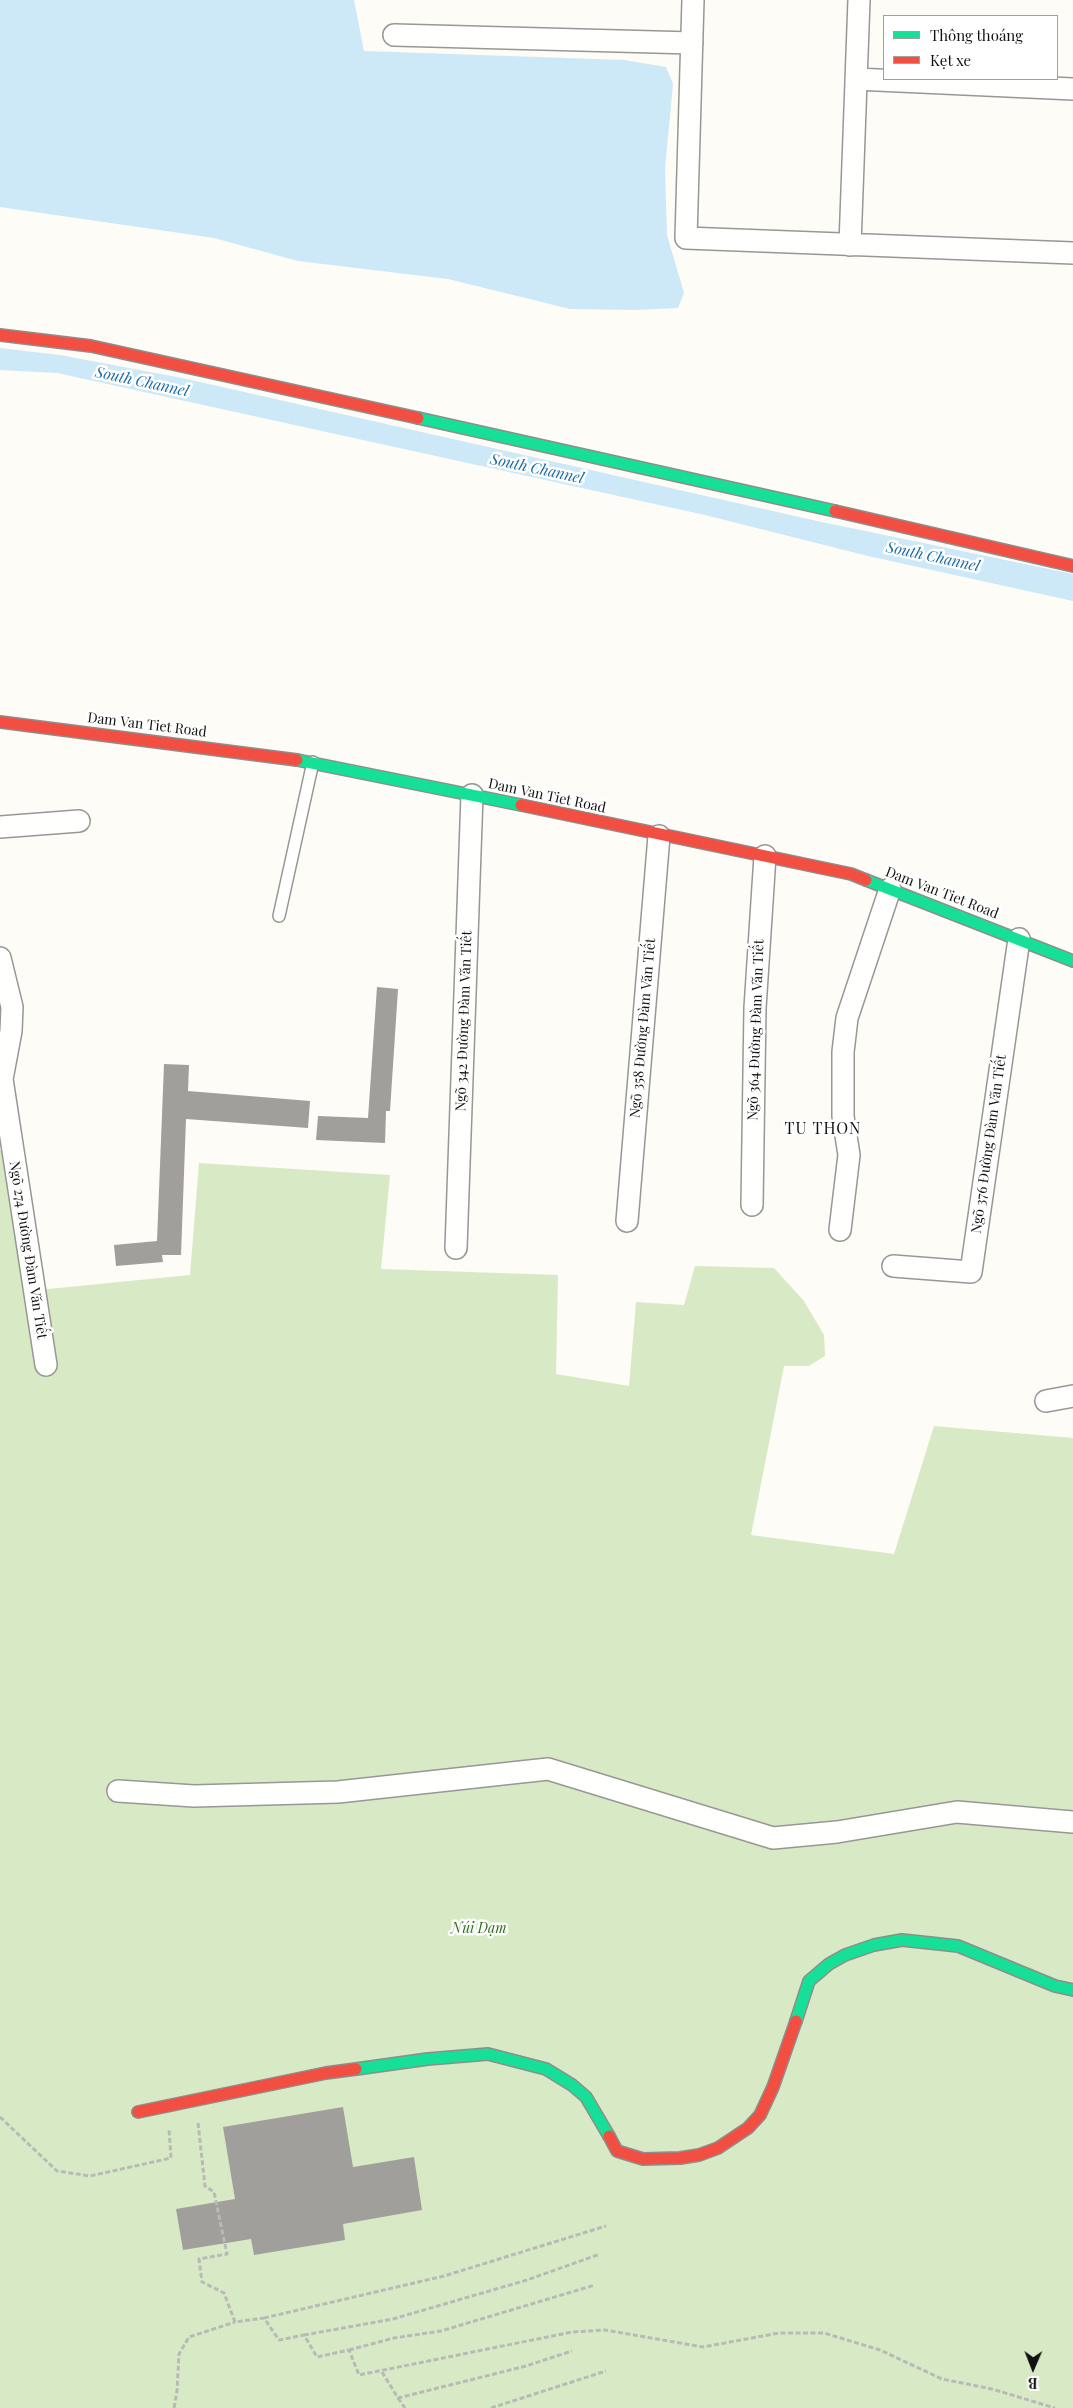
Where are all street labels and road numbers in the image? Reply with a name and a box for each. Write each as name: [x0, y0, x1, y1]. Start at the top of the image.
street label: Dam Van Tiet Road: [86, 709, 208, 741]
street label: Dam Van Tiet Road: [487, 775, 607, 817]
street label: Dam Van Tiet Road: [883, 864, 1001, 922]
street label: Ngõ 342 Đường Đàm Văn Tiết: [452, 930, 476, 1112]
street label: Ngõ 358 Đường Đàm Văn Tiết: [627, 937, 659, 1119]
street label: Ngõ 364 Đường Đàm Văn Tiết: [744, 939, 768, 1121]
street label: Ngõ 376 Đường Đàm Văn Tiết: [968, 1054, 1010, 1234]
street label: Ngõ 274 Đường Đàm Văn Tiết: [6, 1160, 50, 1340]

